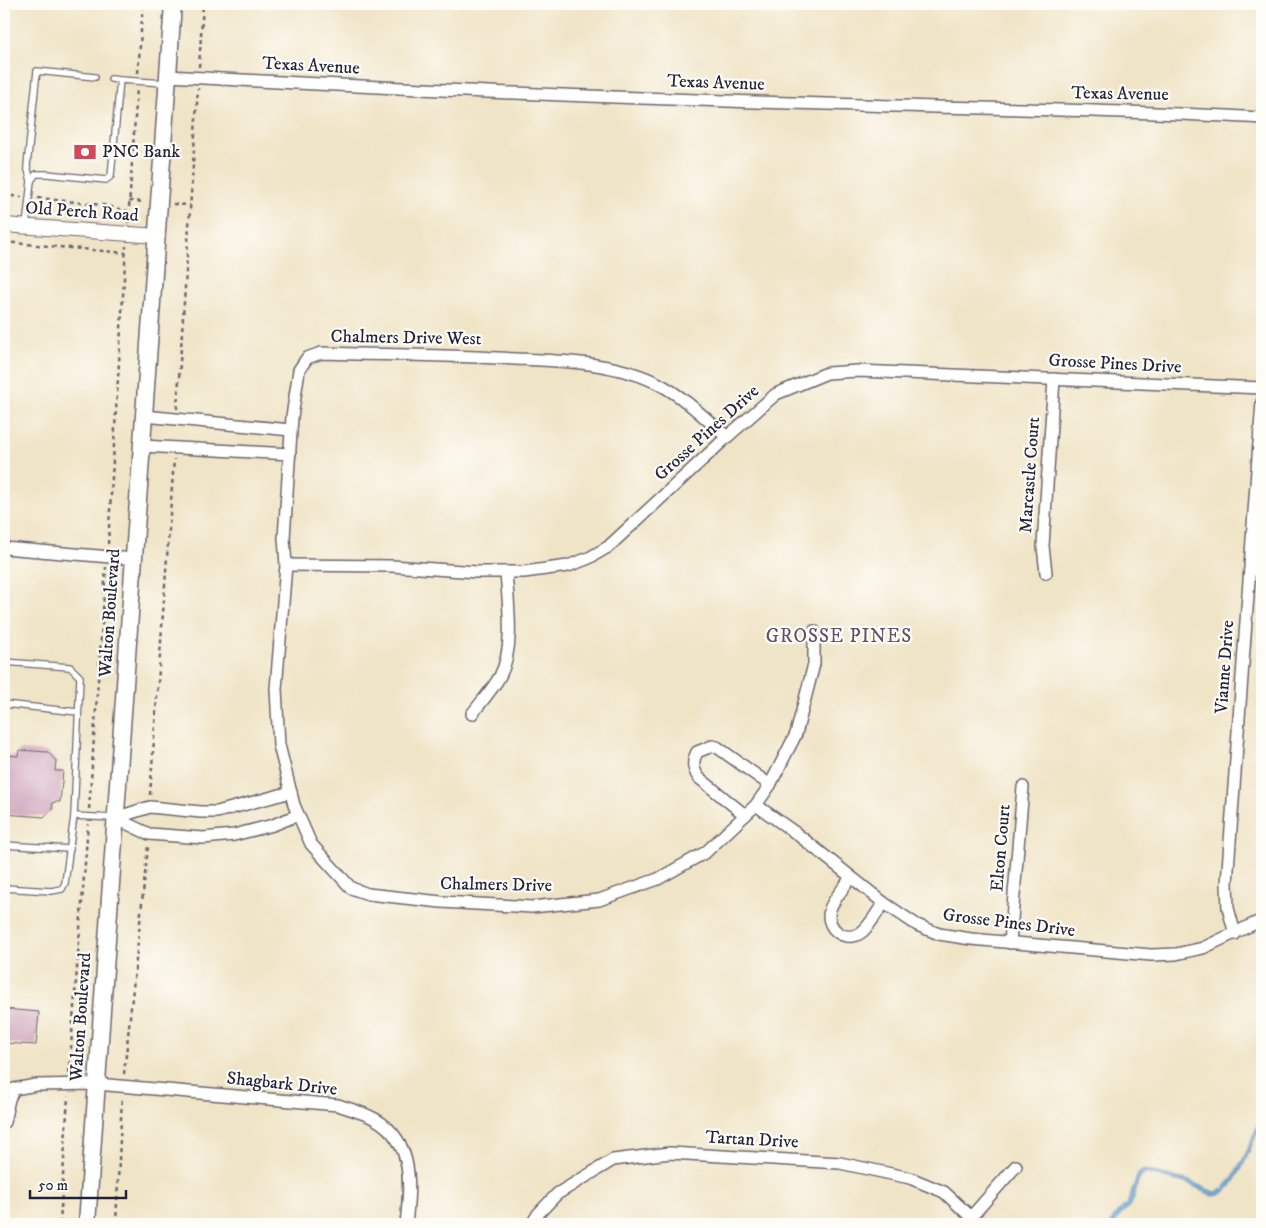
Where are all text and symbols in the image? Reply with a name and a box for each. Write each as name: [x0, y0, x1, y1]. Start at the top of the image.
street label: Texas Avenue: [262, 52, 360, 80]
street label: Texas Avenue: [667, 70, 765, 96]
street label: Texas Avenue: [1071, 82, 1169, 106]
bank icon: PNC Bank: [72, 139, 98, 165]
place label: PNC Bank: [102, 141, 180, 163]
street label: Old Perch Road: [25, 197, 139, 227]
street label: Chalmers Drive West: [330, 326, 482, 350]
street label: Grosse Pines Drive: [1048, 350, 1182, 378]
street label: Grosse Pines Drive: [650, 380, 764, 486]
street label: Marcastle Court: [1015, 416, 1045, 534]
street label: Walton Boulevard: [94, 548, 125, 679]
street label: Vianne Drive: [1211, 620, 1239, 715]
district label: GROSSE PINES: [766, 625, 912, 648]
street label: Elton Court: [986, 803, 1016, 893]
street label: Chalmers Drive: [440, 873, 552, 897]
street label: Grosse Pines Drive: [942, 904, 1076, 942]
street label: Walton Boulevard: [65, 952, 96, 1083]
street label: Shagbark Drive: [226, 1067, 338, 1101]
street label: Tartan Drive: [705, 1127, 799, 1153]
scale bar: [30, 1168, 126, 1200]
text: 50 m: [38, 1176, 68, 1195]

